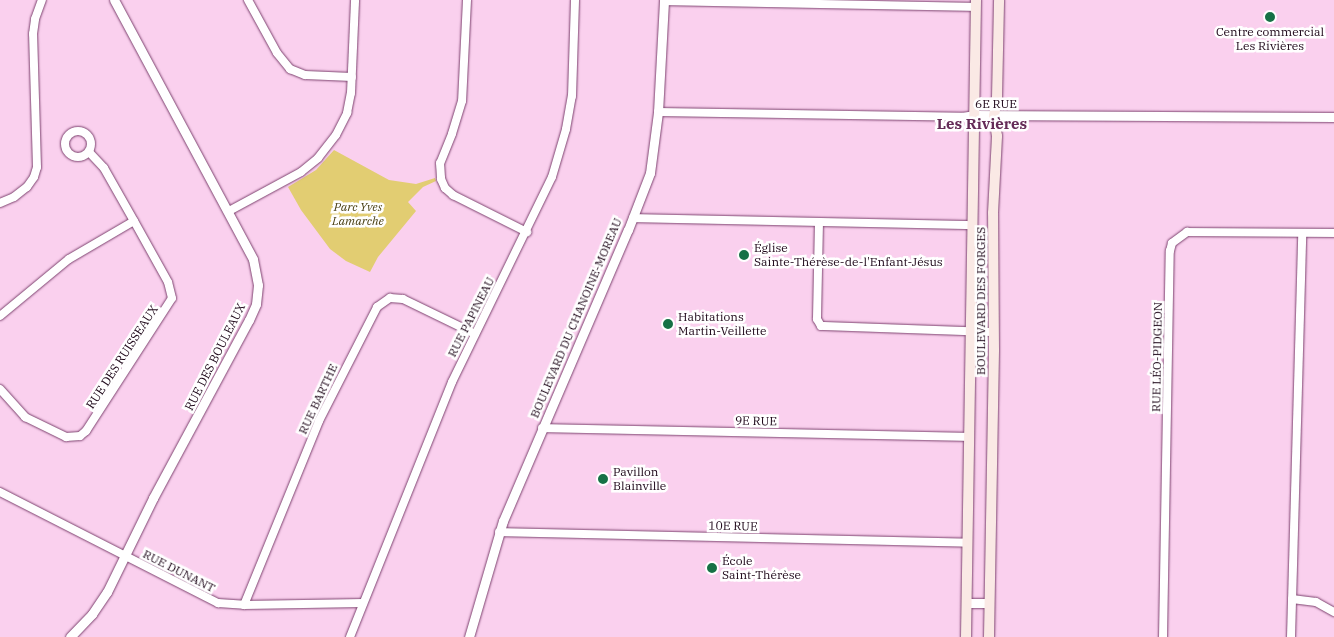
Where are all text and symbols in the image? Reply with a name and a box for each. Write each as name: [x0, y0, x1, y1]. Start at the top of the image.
marker: Centre commercial Les Rivières: [1264, 11, 1276, 23]
place label: Centre commercial Les Rivières: [1216, 25, 1324, 53]
street label: 6E RUE: [975, 97, 1017, 111]
district label: Les Rivières: [937, 115, 1027, 133]
park label: Parc Yves Lamarche: [332, 200, 384, 228]
street label: BOULEVARD DU CHANOINE-MOREAU: [527, 216, 625, 420]
street label: BOULEVARD DES FORGES: [974, 227, 988, 375]
place label: Église Sainte-Thérèse-de-l'Enfant-Jésus: [754, 241, 943, 269]
marker: Église Sainte-Thérèse-de-l'Enfant-Jésus: [738, 249, 750, 261]
street label: RUE PAPINEAU: [445, 275, 497, 359]
street label: RUE DES BOULEAUX: [182, 301, 248, 413]
street label: RUE DES RUISSEAUX: [83, 302, 161, 412]
street label: RUE LÉO-PIDGEON: [1149, 302, 1165, 412]
place label: Habitations Martin-Veillette: [678, 310, 766, 338]
marker: Habitations Martin-Veillette: [662, 318, 674, 330]
street label: RUE BARTHE: [295, 362, 341, 436]
street label: 9E RUE: [735, 413, 777, 429]
place label: Pavillon Blainville: [613, 465, 666, 493]
marker: Pavillon Blainville: [597, 473, 609, 485]
street label: 10E RUE: [708, 518, 758, 534]
street label: RUE DUNANT: [140, 547, 218, 595]
place label: École Saint-Thérèse: [722, 554, 801, 582]
marker: École Saint-Thérèse: [706, 562, 718, 574]

